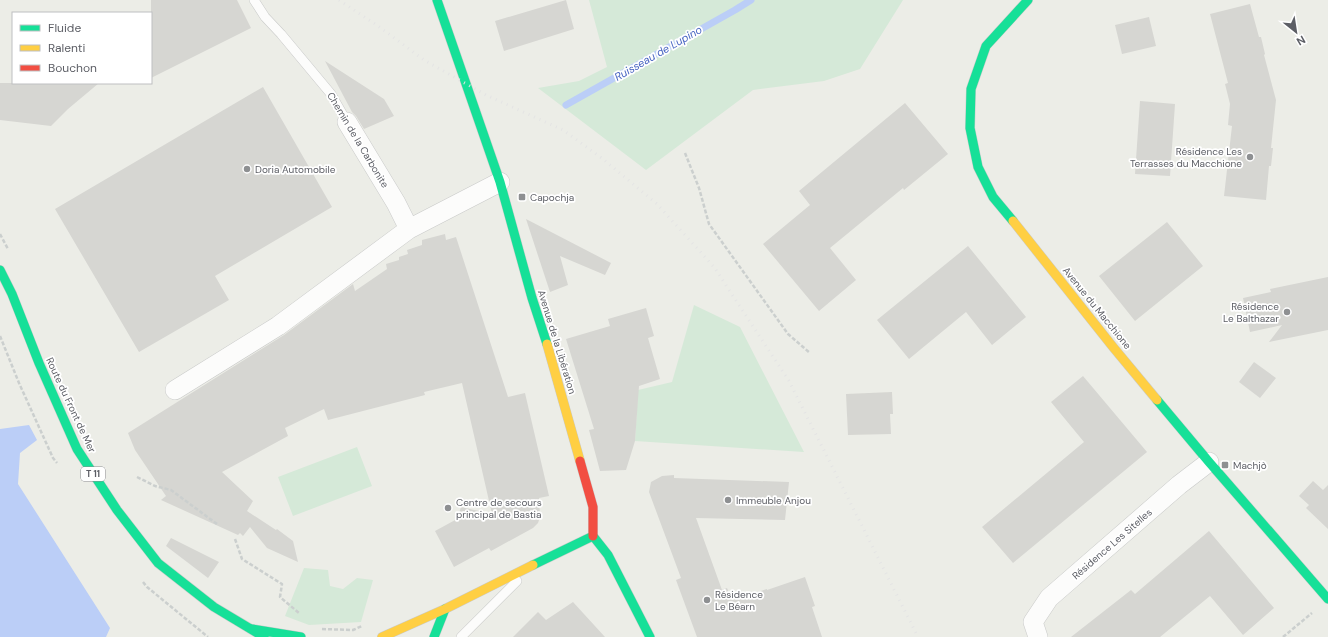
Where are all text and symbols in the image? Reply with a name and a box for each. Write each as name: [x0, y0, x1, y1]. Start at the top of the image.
legend: [12, 12, 152, 84]
north arrow: [1276, 12, 1316, 52]
text: Fluide: [48, 20, 81, 36]
water label: Ruisseau de Lupino: [612, 22, 705, 84]
text: N: [1294, 33, 1308, 49]
text: Ralenti: [48, 40, 86, 56]
text: Bouchon: [48, 60, 97, 76]
street label: Chemin de la Carbonite: [324, 90, 392, 190]
place label: Résidence Les Terrasses du Macchione: [1130, 145, 1242, 170]
marker: Résidence Les Terrasses du Macchione: [1245, 152, 1255, 162]
place label: Doria Automobile: [255, 163, 336, 176]
marker: Doria Automobile: [242, 164, 252, 174]
place label: Capochja: [530, 191, 574, 204]
marker: Capochja: [517, 192, 527, 202]
street label: Avenue du Macchione: [1060, 264, 1134, 352]
street label: Avenue de la Libération: [535, 288, 579, 396]
place label: Résidence Le Balthazar: [1223, 300, 1279, 325]
marker: Résidence Le Balthazar: [1282, 307, 1292, 317]
street label: Route du Front de Mer: [43, 355, 99, 455]
place label: Machjò: [1233, 459, 1267, 472]
marker: Machjò: [1220, 460, 1230, 470]
road number: T 11: [81, 467, 105, 481]
place label: Immeuble Anjou: [736, 494, 811, 507]
marker: Immeuble Anjou: [723, 495, 733, 505]
place label: Centre de secours principal de Bastia: [456, 496, 542, 521]
marker: Centre de secours principal de Bastia: [443, 503, 453, 513]
street label: Résidence Les Sitelles: [1069, 506, 1155, 582]
place label: Résidence Le Béarn: [715, 588, 763, 613]
marker: Résidence Le Béarn: [702, 595, 712, 605]

